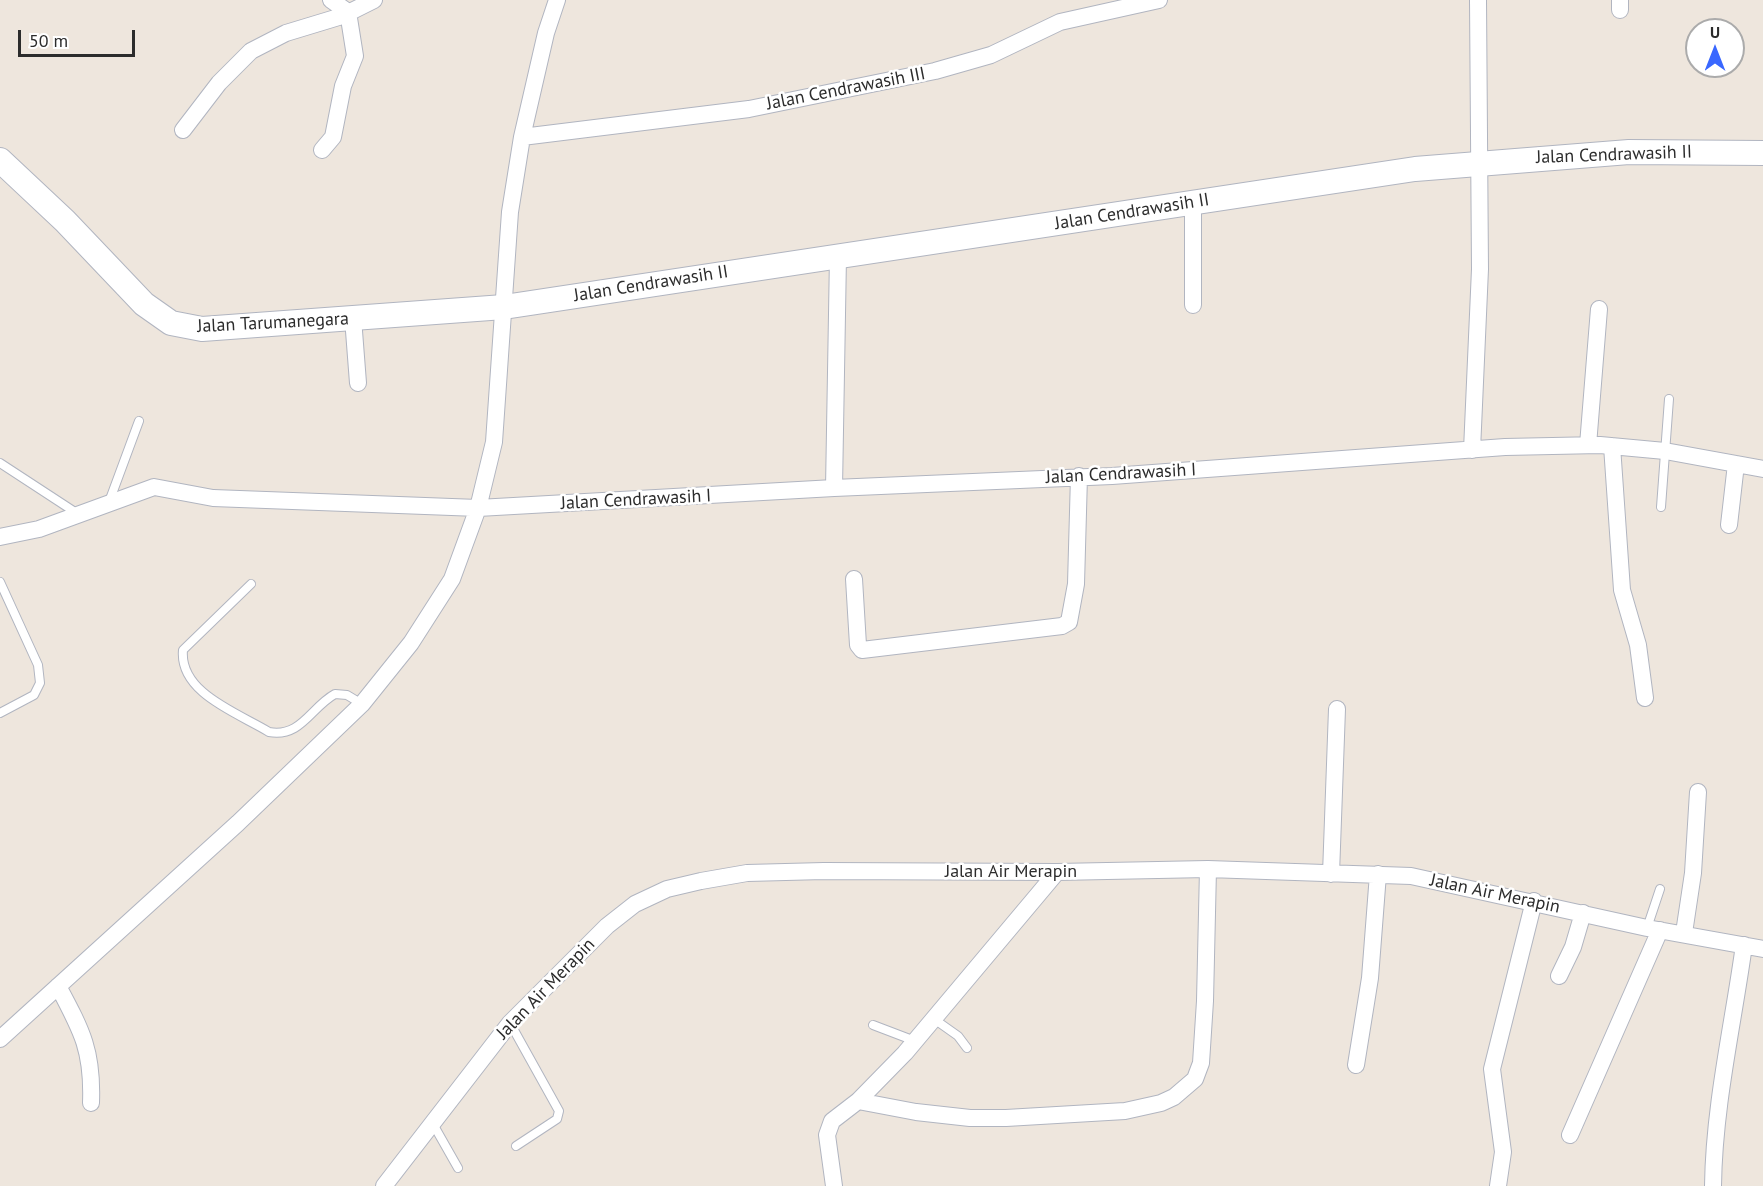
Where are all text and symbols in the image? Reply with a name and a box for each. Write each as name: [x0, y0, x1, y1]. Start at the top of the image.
scale bar: [21, 18, 138, 56]
north arrow: [1685, 18, 1745, 78]
text: U: [1710, 22, 1720, 42]
text: 50 m: [29, 29, 68, 52]
street label: Jalan Cendrawasih III: [765, 63, 927, 115]
street label: Jalan Cendrawasih II: [1536, 141, 1692, 169]
street label: Jalan Cendrawasih II: [1053, 189, 1211, 235]
street label: Jalan Cendrawasih II: [572, 261, 730, 307]
street label: Jalan Tarumanegara: [197, 308, 349, 338]
street label: Jalan Cendrawasih I: [1045, 459, 1197, 489]
street label: Jalan Cendrawasih I: [560, 485, 712, 515]
street label: Jalan Air Merapin: [945, 861, 1077, 883]
street label: Jalan Air Merapin: [1428, 870, 1562, 918]
street label: Jalan Air Merapin: [492, 934, 600, 1044]

